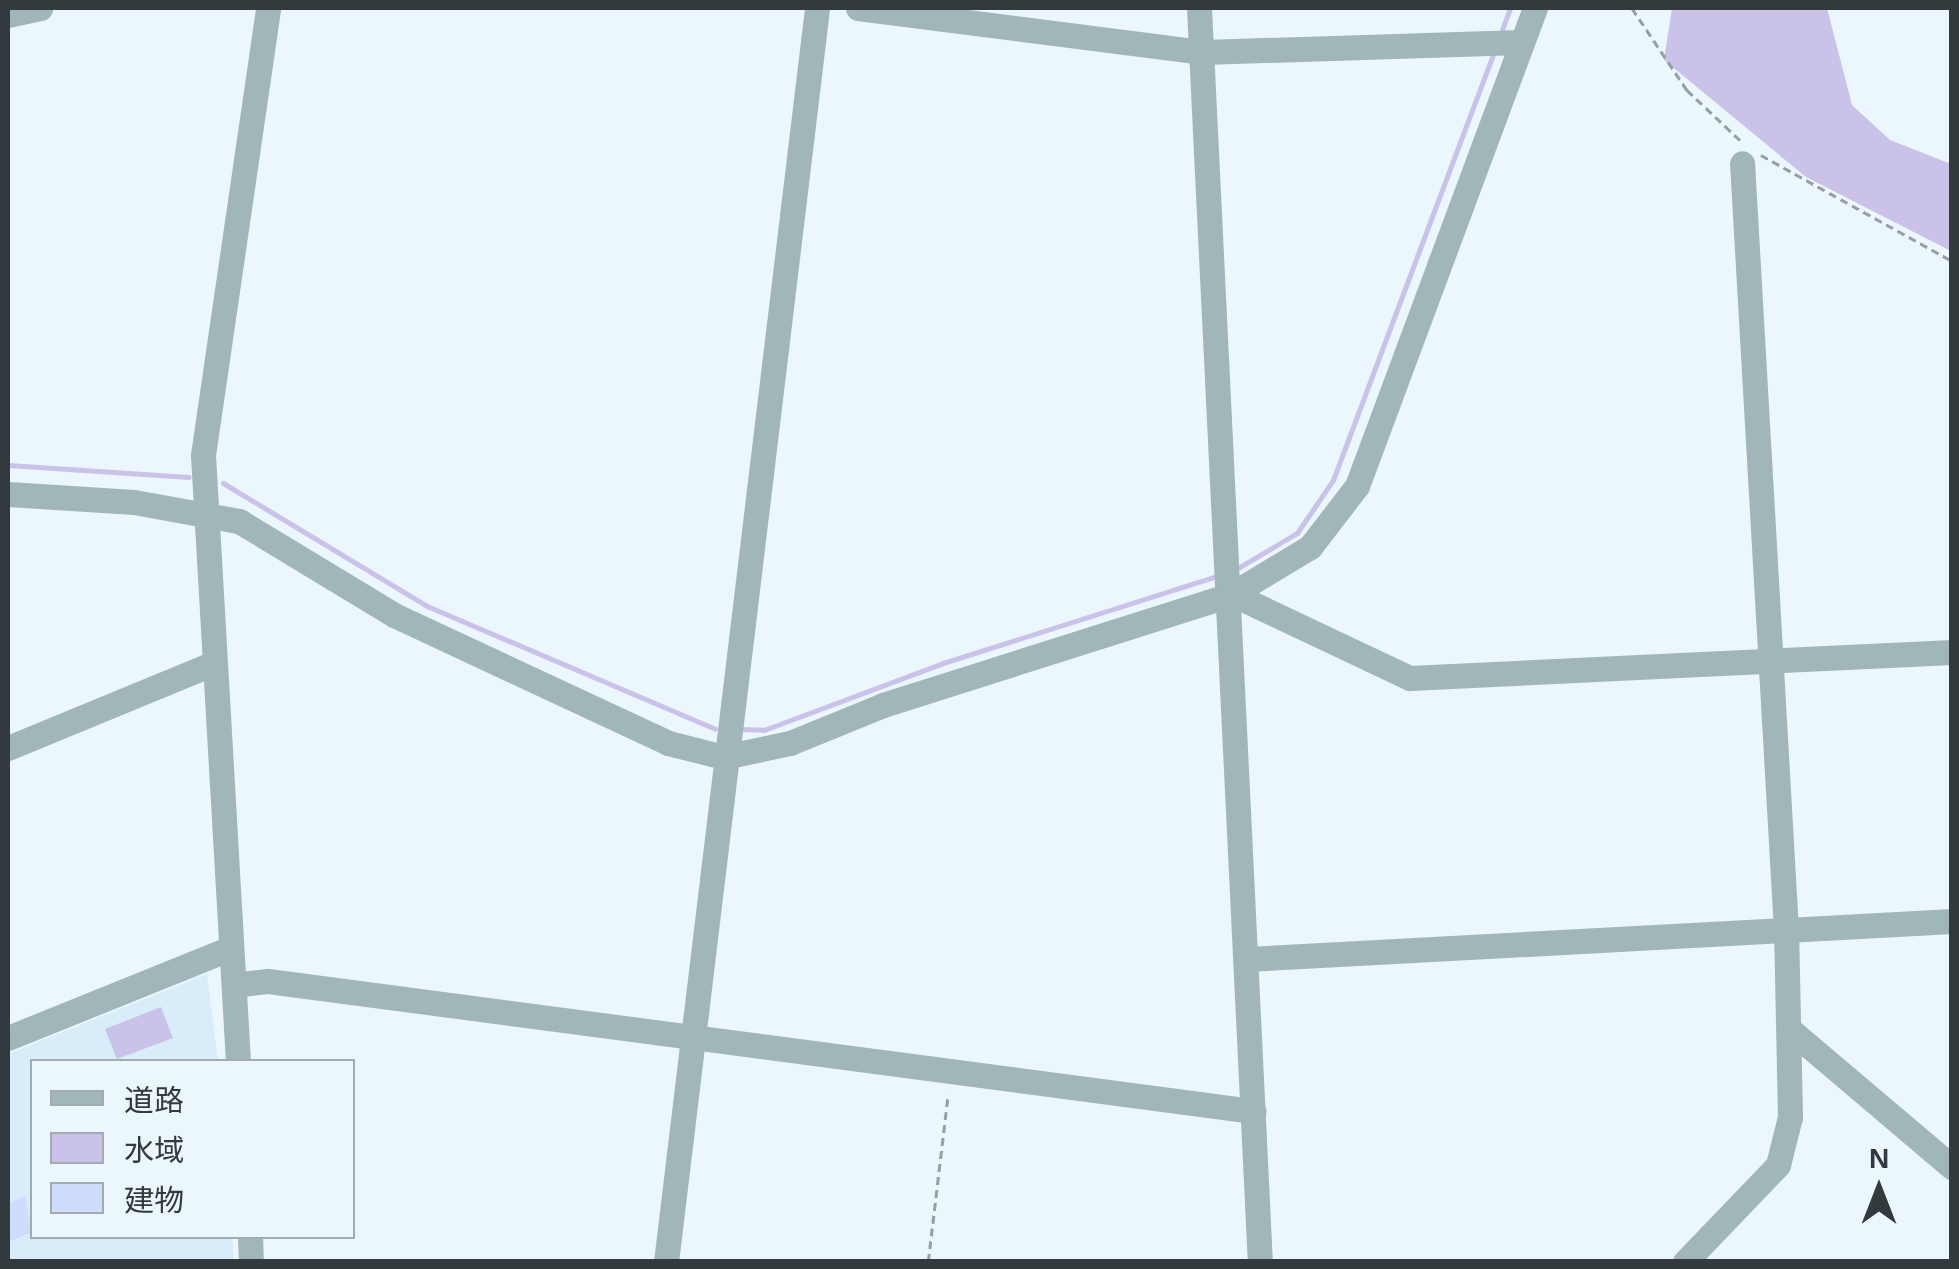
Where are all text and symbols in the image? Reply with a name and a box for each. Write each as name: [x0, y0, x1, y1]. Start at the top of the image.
legend: [30, 1059, 355, 1239]
text: 道路: [124, 1084, 184, 1117]
text: 水域: [124, 1134, 184, 1167]
north arrow: [1829, 1139, 1929, 1239]
text: N: [1869, 1143, 1889, 1174]
text: 建物: [124, 1184, 184, 1217]

